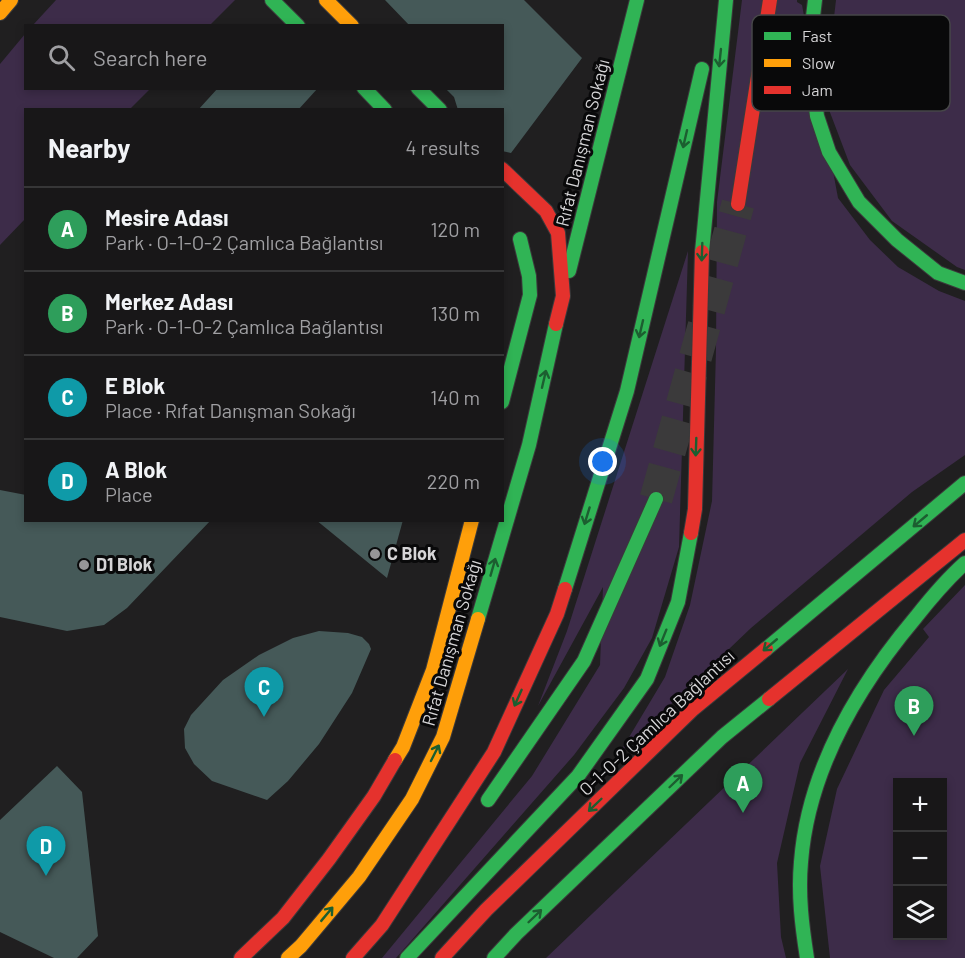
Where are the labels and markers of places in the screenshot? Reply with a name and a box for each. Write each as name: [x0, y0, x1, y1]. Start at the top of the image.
place label: C Blok: [387, 542, 437, 564]
marker: C Blok: [368, 547, 382, 561]
place label: D1 Blok: [96, 553, 153, 575]
marker: D1 Blok: [77, 558, 91, 572]
pin: C: [244, 668, 284, 717]
pin: B: [894, 686, 934, 736]
pin: A: [724, 764, 762, 813]
pin: D: [26, 826, 66, 876]

